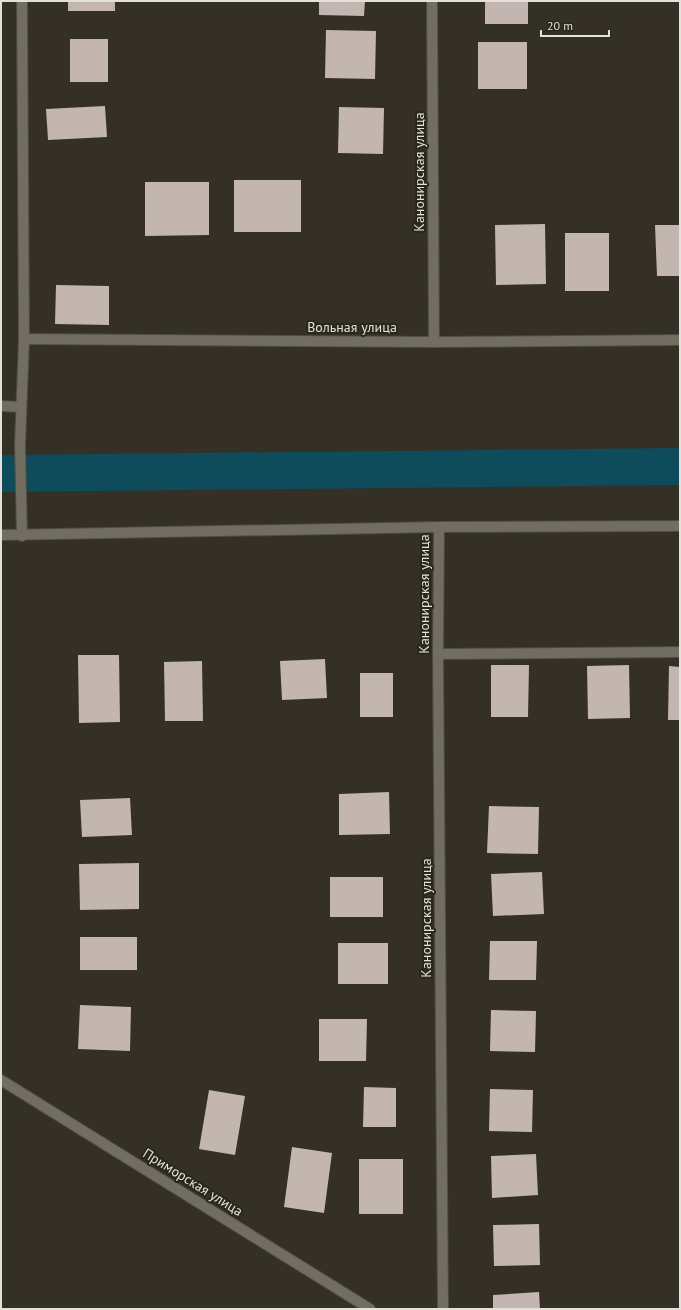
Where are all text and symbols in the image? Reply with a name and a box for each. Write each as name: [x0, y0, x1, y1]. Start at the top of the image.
scale bar: [541, 12, 609, 38]
text: 20 m: [547, 18, 573, 33]
street label: Канонирская улица: [410, 112, 428, 232]
street label: Вольная улица: [307, 318, 397, 336]
street label: Канонирская улица: [415, 534, 433, 654]
street label: Канонирская улица: [417, 858, 435, 978]
street label: Приморская улица: [140, 1144, 246, 1220]

